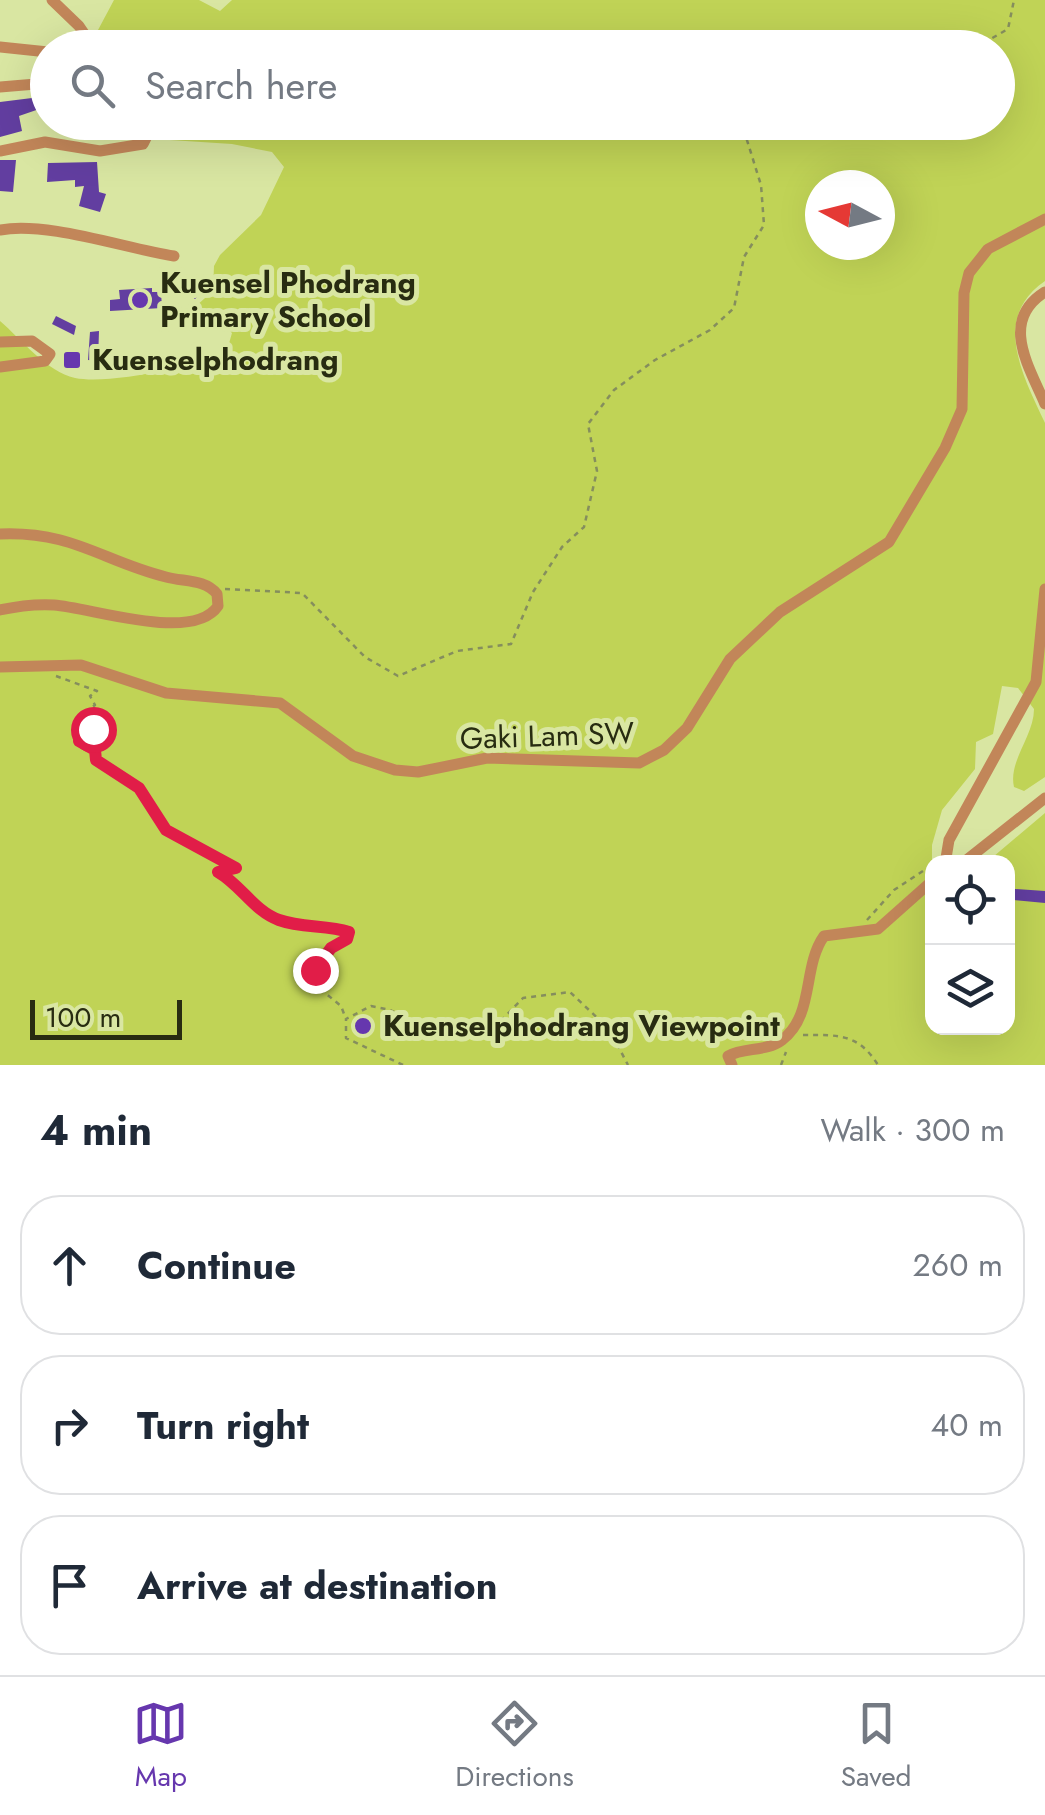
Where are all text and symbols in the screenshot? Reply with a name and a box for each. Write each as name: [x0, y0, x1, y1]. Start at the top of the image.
search box: [30, 30, 1015, 140]
icon: search: [65, 58, 120, 113]
text: Search here: [145, 58, 337, 113]
north arrow: [805, 170, 895, 260]
place label: Kuensel Phodrang Primary School: [160, 261, 416, 338]
marker: Kuensel Phodrang Primary School: [129, 289, 151, 311]
place label: Kuenselphodrang: [92, 338, 339, 381]
marker: Kuenselphodrang: [61, 349, 83, 371]
route start: [71, 707, 117, 753]
street label: Gaki Lam SW: [459, 711, 635, 760]
map controls: [925, 855, 1015, 1035]
button: locate: [925, 855, 1015, 945]
button: layers: [925, 945, 1015, 1035]
route end: [293, 948, 339, 994]
scale bar: [30, 995, 182, 1040]
text: 100 m: [45, 997, 121, 1038]
place label: Kuenselphodrang Viewpoint: [383, 1004, 780, 1047]
marker: Kuenselphodrang Viewpoint: [352, 1015, 374, 1037]
text: 4 min: [40, 1100, 152, 1161]
text: Walk · 300 m: [820, 1107, 1005, 1153]
icon: ahead: [42, 1238, 97, 1293]
text: Continue: [137, 1238, 296, 1293]
text: 260 m: [913, 1242, 1003, 1288]
icon: right: [42, 1398, 97, 1453]
text: Turn right: [137, 1398, 309, 1453]
text: 40 m: [931, 1402, 1003, 1448]
icon: arrive: [42, 1558, 97, 1613]
text: Arrive at destination: [137, 1558, 498, 1613]
tab: Map: [133, 1696, 188, 1797]
tab: Directions: [455, 1696, 574, 1797]
tab: Saved: [841, 1696, 912, 1797]

